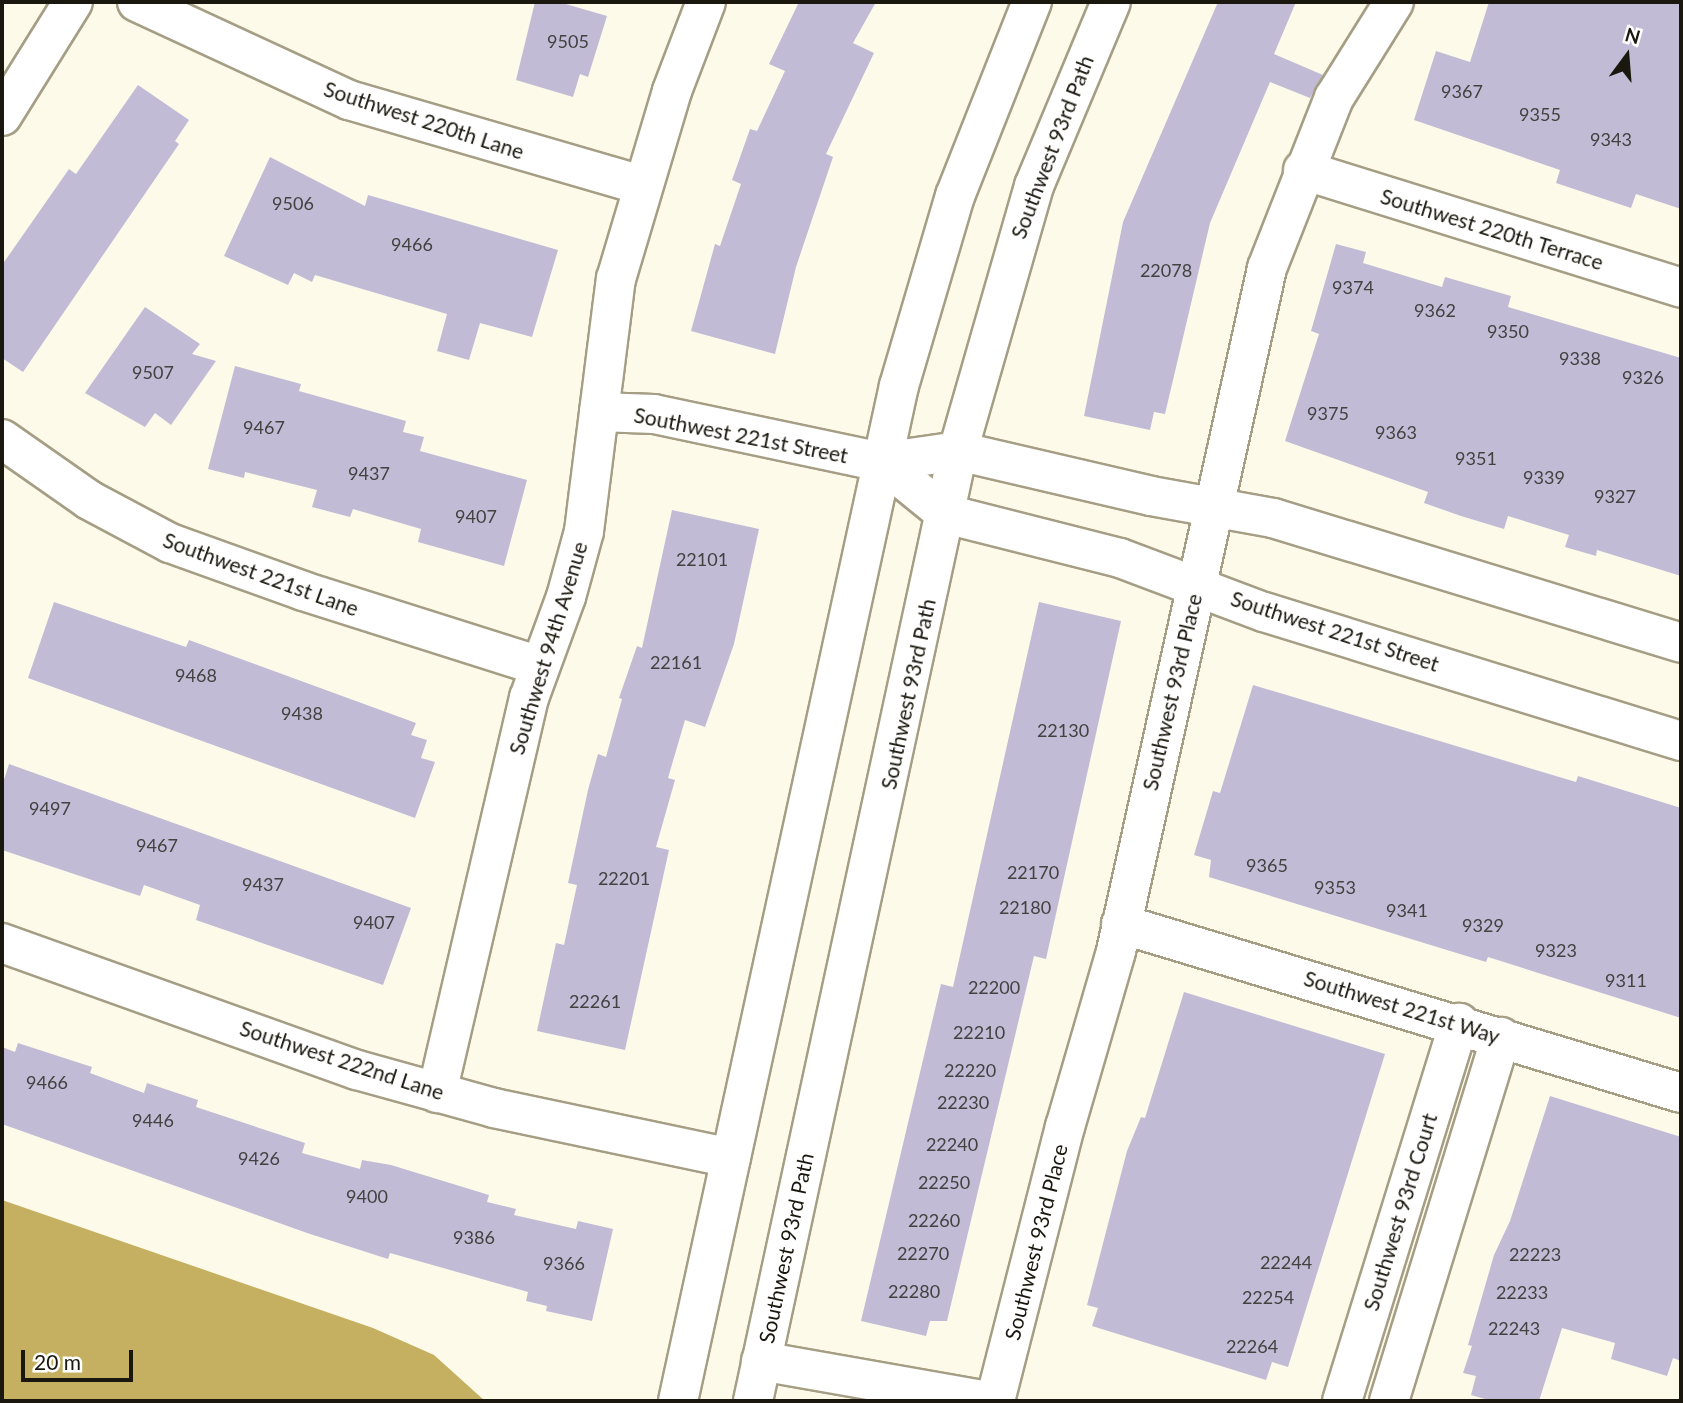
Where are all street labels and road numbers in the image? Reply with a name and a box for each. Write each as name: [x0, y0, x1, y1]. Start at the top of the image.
street label: Southwest 93rd Path: [1005, 52, 1099, 242]
street label: Southwest 220th Lane: [321, 76, 527, 164]
street label: Southwest 220th Terrace: [1377, 183, 1607, 275]
street label: Southwest 221st Street: [632, 402, 850, 468]
street label: Southwest 221st Lane: [160, 527, 362, 621]
street label: Southwest 94th Avenue: [503, 538, 593, 758]
street label: Southwest 221st Street: [1228, 585, 1442, 677]
street label: Southwest 93rd Place: [1137, 591, 1207, 793]
street label: Southwest 93rd Path: [875, 596, 941, 792]
street label: Southwest 221st Way: [1301, 965, 1503, 1049]
street label: Southwest 222nd Lane: [237, 1015, 447, 1105]
street label: Southwest 93rd Court: [1358, 1110, 1442, 1314]
street label: Southwest 93rd Place: [999, 1141, 1073, 1343]
street label: Southwest 93rd Path: [753, 1150, 819, 1346]

